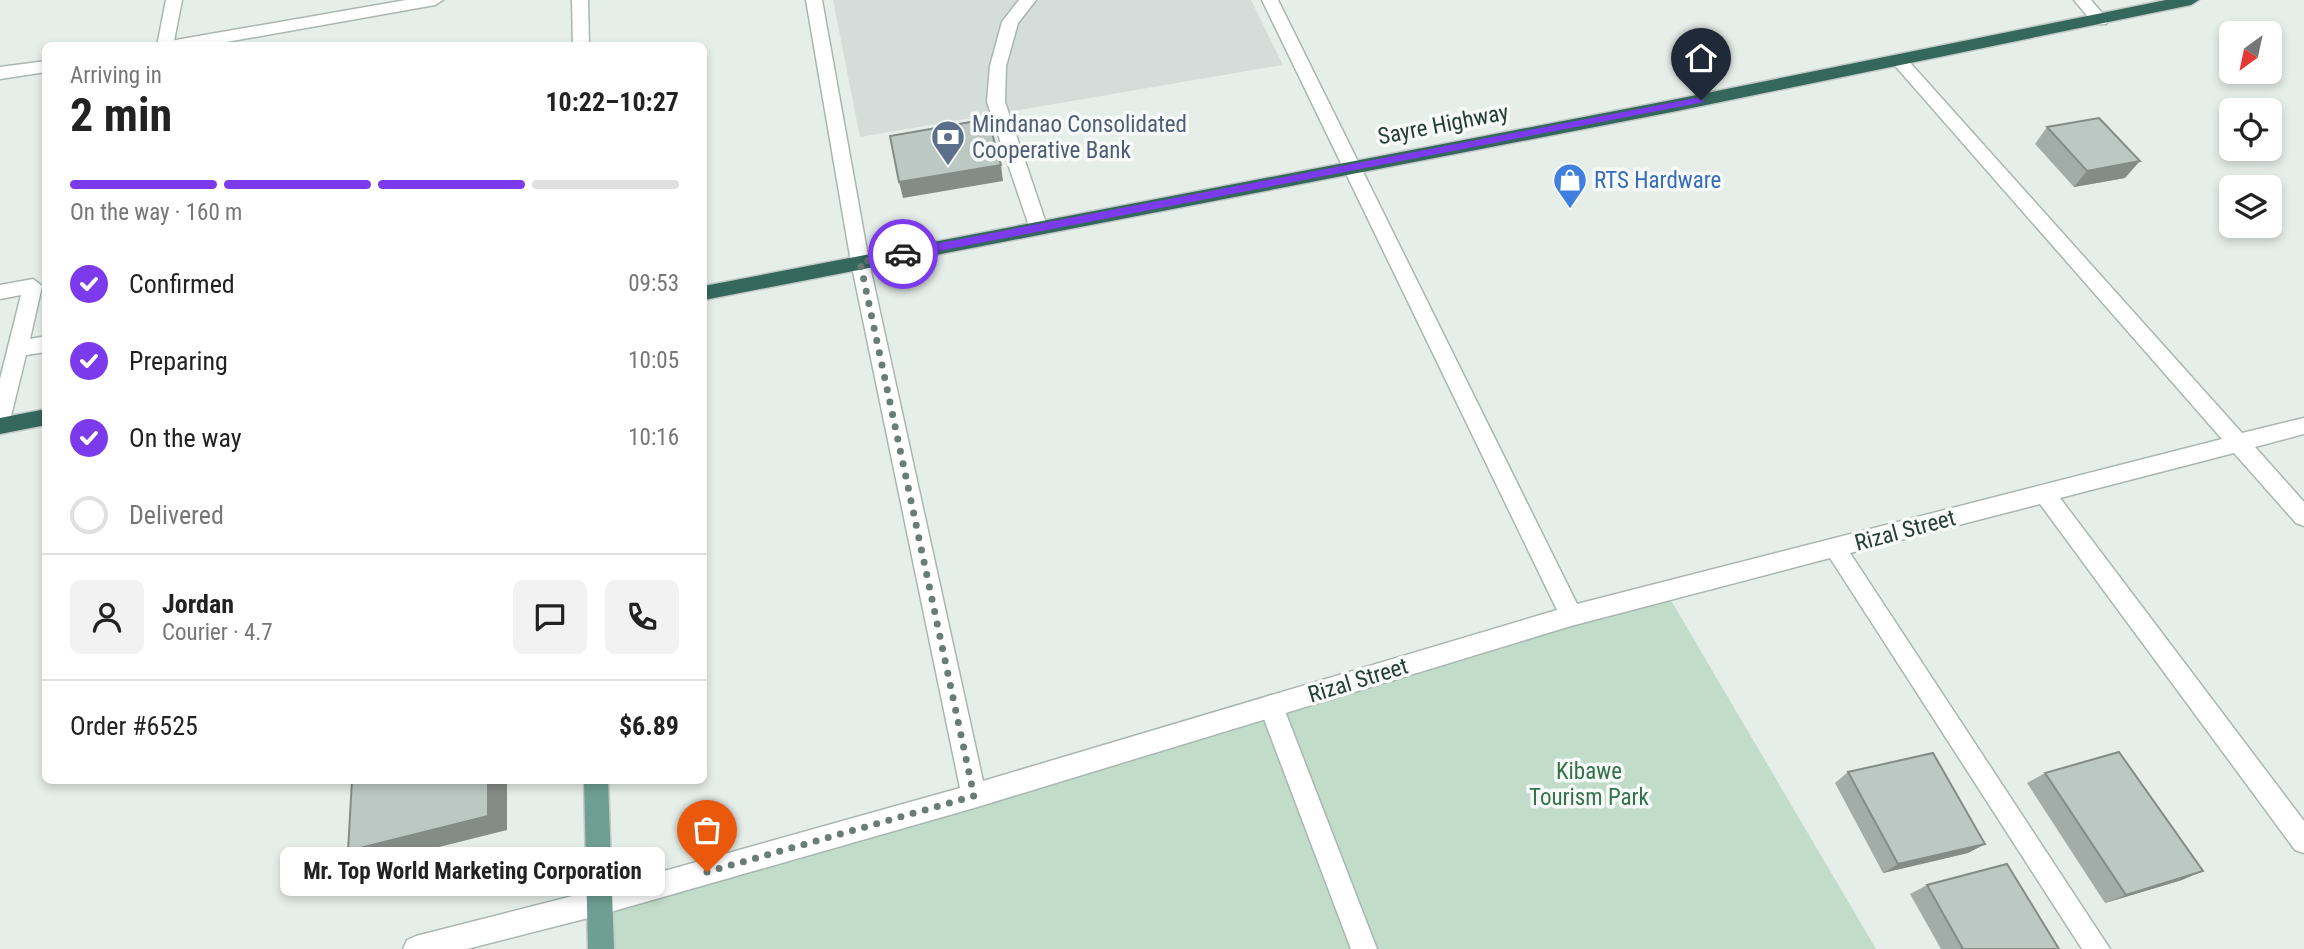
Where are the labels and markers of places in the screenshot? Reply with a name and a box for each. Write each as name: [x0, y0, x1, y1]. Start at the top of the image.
pin: [1671, 28, 1731, 100]
place label: Mindanao Consolidated Cooperative Bank: [972, 111, 1187, 164]
bank icon: Mindanao Consolidated Cooperative Bank: [929, 118, 967, 167]
shop icon: RTS Hardware: [1551, 161, 1589, 210]
place label: RTS Hardware: [1594, 167, 1721, 194]
pin: [677, 800, 737, 872]
callout: Mr. Top World Marketing Corporation: [280, 848, 665, 896]

